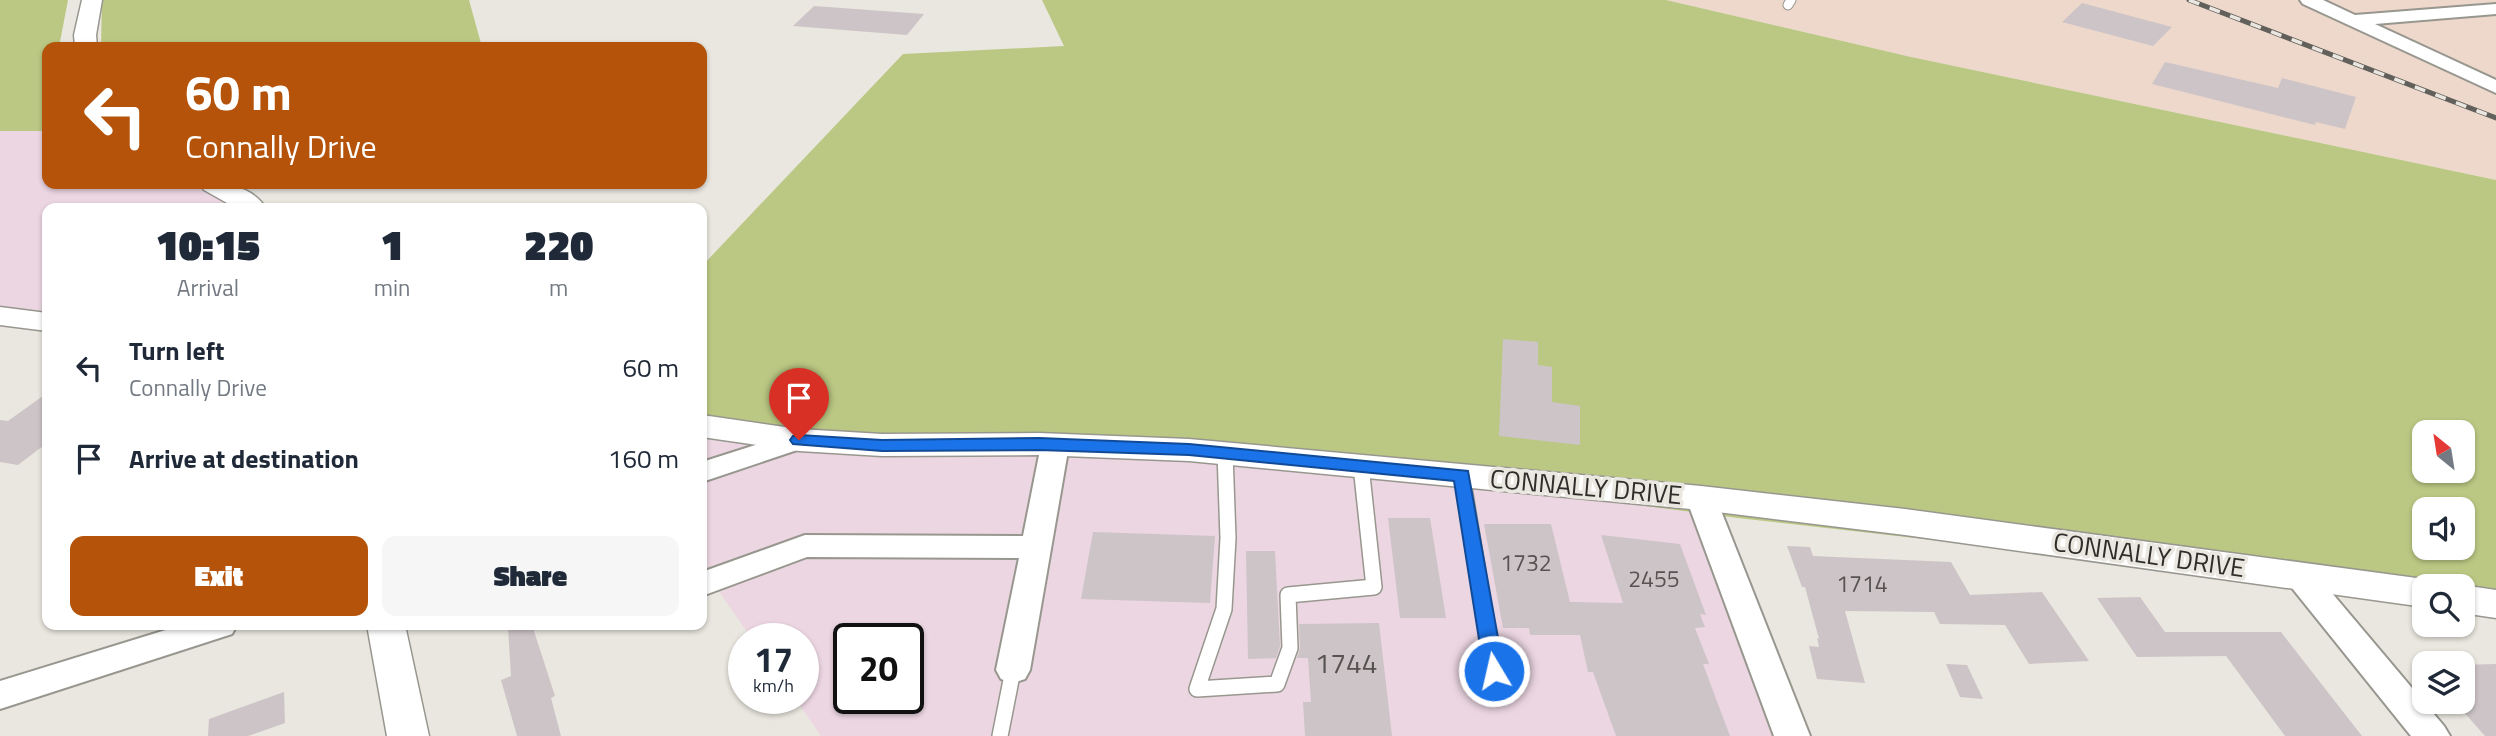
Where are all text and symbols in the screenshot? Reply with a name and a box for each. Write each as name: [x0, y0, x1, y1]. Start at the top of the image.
text: 60 m: [185, 54, 292, 129]
icon: left: [70, 70, 161, 161]
text: Connally Drive: [185, 122, 377, 170]
text: 10:15: [156, 212, 260, 276]
text: 1: [381, 212, 404, 276]
text: 220: [524, 212, 593, 276]
text: Arrival: [177, 270, 239, 305]
text: min: [374, 270, 410, 305]
text: m: [549, 270, 568, 305]
text: Turn left: [129, 331, 224, 370]
text: 60 m: [622, 348, 679, 387]
icon: left: [70, 349, 108, 387]
pin: [769, 368, 829, 440]
text: Connally Drive: [129, 370, 267, 405]
icon: arrive: [780, 379, 818, 417]
north arrow: [2412, 420, 2474, 483]
map controls: [2412, 420, 2475, 714]
text: Arrive at destination: [129, 439, 359, 478]
text: 160 m: [608, 439, 679, 478]
icon: arrive: [70, 440, 108, 478]
street label: CONNALLY DRIVE: [1488, 459, 1684, 514]
button: sound: [2412, 497, 2475, 560]
street label: CONNALLY DRIVE: [2051, 522, 2247, 587]
button: Exit: [70, 536, 368, 616]
button: Share: [382, 536, 679, 616]
house number: 1732: [1500, 545, 1552, 580]
house number: 2455: [1628, 561, 1680, 596]
house number: 1714: [1836, 566, 1888, 601]
button: search: [2412, 574, 2475, 637]
speed limit sign: 20: [833, 623, 924, 714]
text: 17: [754, 632, 793, 686]
position arrow: [1457, 634, 1531, 708]
house number: 1744: [1315, 641, 1377, 684]
button: layers: [2412, 651, 2475, 714]
text: km/h: [753, 672, 794, 699]

